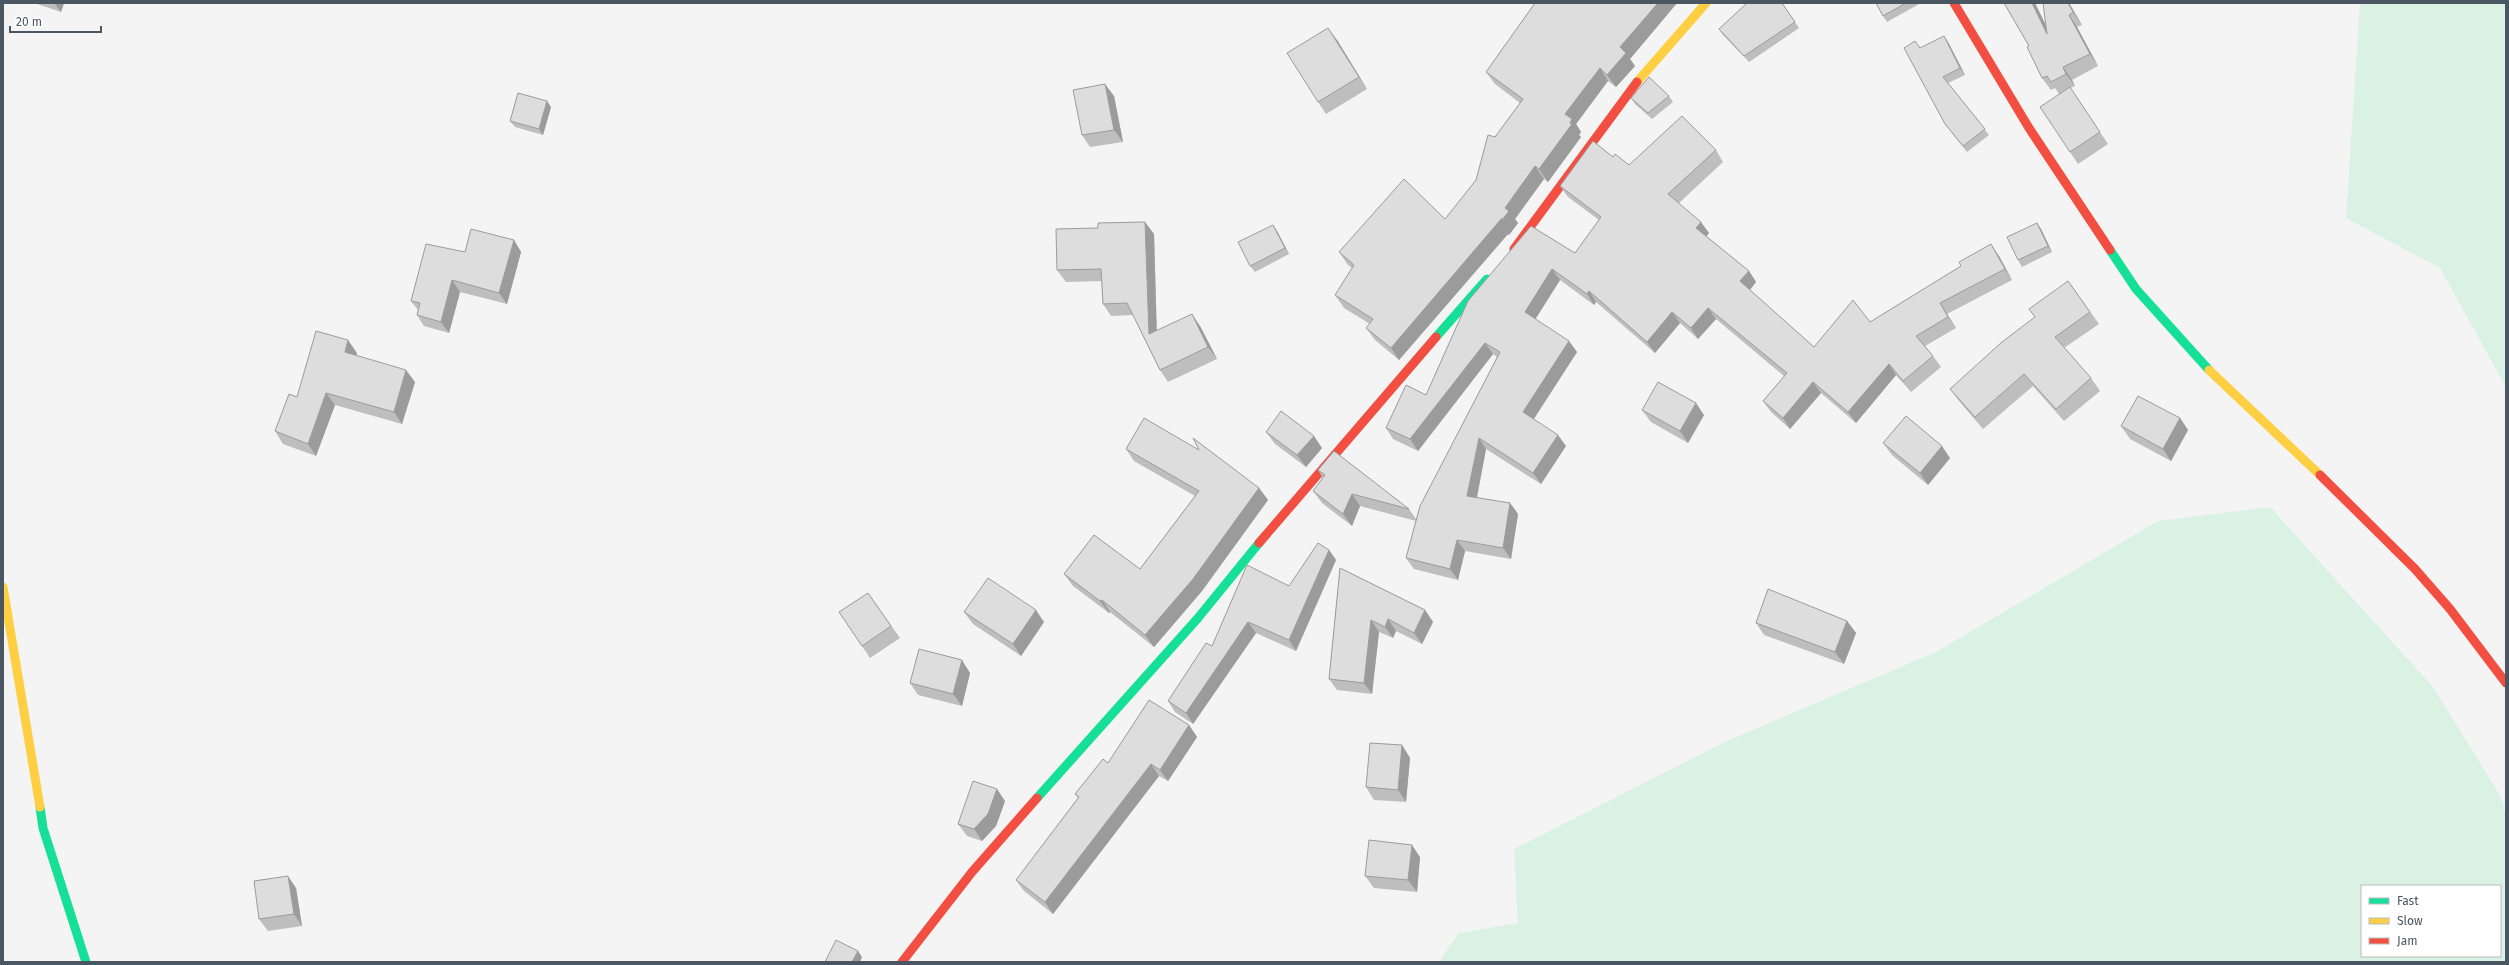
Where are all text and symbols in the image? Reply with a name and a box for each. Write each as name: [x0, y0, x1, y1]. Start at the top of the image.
scale bar: [10, 8, 101, 34]
text: 20 m: [16, 15, 42, 29]
legend: [2361, 885, 2501, 957]
text: Fast: [2397, 894, 2419, 908]
text: Slow: [2397, 914, 2423, 928]
text: Jam: [2397, 934, 2417, 948]

